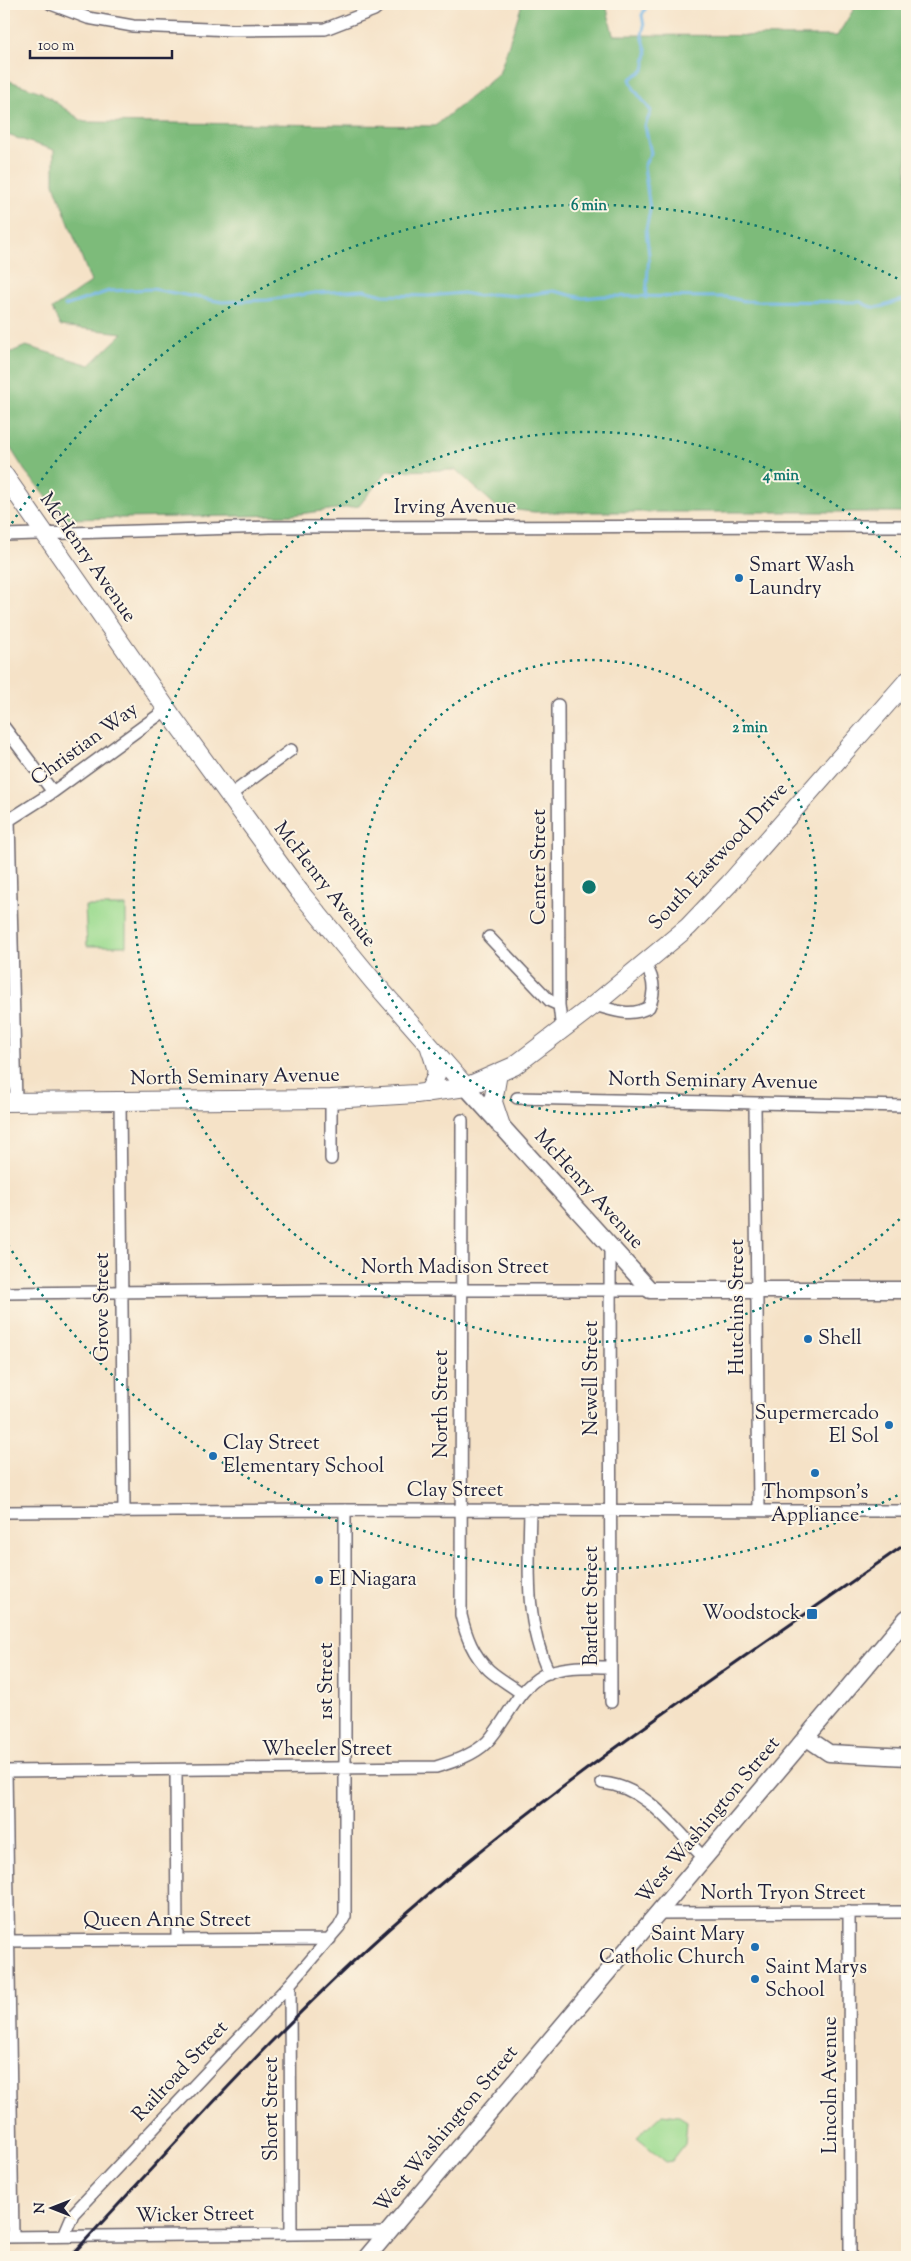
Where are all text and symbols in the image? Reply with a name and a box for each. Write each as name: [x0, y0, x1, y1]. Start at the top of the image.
scale bar: [30, 28, 172, 60]
text: 100 m: [38, 36, 75, 57]
text: 6 min: [571, 196, 607, 217]
text: 4 min: [762, 466, 799, 487]
street label: McHenry Avenue: [31, 487, 143, 629]
street label: Irving Avenue: [394, 494, 516, 523]
place label: Smart Wash Laundry: [749, 552, 855, 604]
marker: Smart Wash Laundry: [733, 572, 745, 584]
street label: Christian Way: [25, 696, 145, 794]
text: 2 min: [732, 718, 768, 739]
street label: South Eastwood Drive: [643, 776, 795, 938]
street label: Center Street: [526, 809, 555, 925]
street label: McHenry Avenue: [266, 816, 382, 954]
centre of rings: [580, 878, 598, 896]
street label: North Seminary Avenue: [130, 1062, 340, 1094]
street label: North Seminary Avenue: [608, 1066, 818, 1098]
street label: McHenry Avenue: [526, 1124, 650, 1256]
street label: Hutchins Street: [724, 1239, 753, 1375]
street label: Grove Street: [89, 1252, 118, 1362]
street label: North Madison Street: [361, 1254, 549, 1283]
street label: Newell Street: [578, 1320, 607, 1436]
place label: Shell: [818, 1325, 862, 1354]
marker: Shell: [802, 1333, 814, 1345]
street label: North Street: [428, 1350, 457, 1458]
place label: Supermercado El Sol: [754, 1400, 879, 1452]
marker: Supermercado El Sol: [883, 1419, 895, 1431]
place label: Clay Street Elementary School: [223, 1430, 385, 1482]
marker: Clay Street Elementary School: [207, 1450, 219, 1462]
marker: Thompson's Appliance: [809, 1467, 821, 1479]
street label: Clay Street: [407, 1477, 503, 1506]
place label: Thompson's Appliance: [762, 1479, 868, 1531]
street label: Bartlett Street: [578, 1546, 607, 1666]
place label: El Niagara: [329, 1566, 417, 1595]
marker: El Niagara: [313, 1574, 325, 1586]
place label: Woodstock: [702, 1600, 801, 1629]
marker: Woodstock: [805, 1607, 819, 1621]
street label: 1st Street: [313, 1642, 342, 1720]
street label: West Washington Street: [630, 1731, 788, 1911]
street label: Wheeler Street: [262, 1736, 392, 1765]
street label: North Tryon Street: [701, 1880, 866, 1909]
street label: Queen Anne Street: [83, 1907, 251, 1936]
place label: Saint Mary Catholic Church: [599, 1921, 745, 1973]
marker: Saint Mary Catholic Church: [749, 1941, 761, 1953]
place label: Saint Marys School: [765, 1954, 867, 2006]
marker: Saint Marys School: [749, 1973, 761, 1985]
street label: Railroad Street: [126, 2015, 236, 2129]
street label: Lincoln Avenue: [817, 2016, 846, 2154]
street label: West Washington Street: [368, 2040, 526, 2220]
street label: Short Street: [258, 2057, 287, 2161]
north arrow: [28, 2184, 78, 2234]
street label: Wicker Street: [135, 2200, 255, 2232]
text: N: [31, 2202, 51, 2214]

